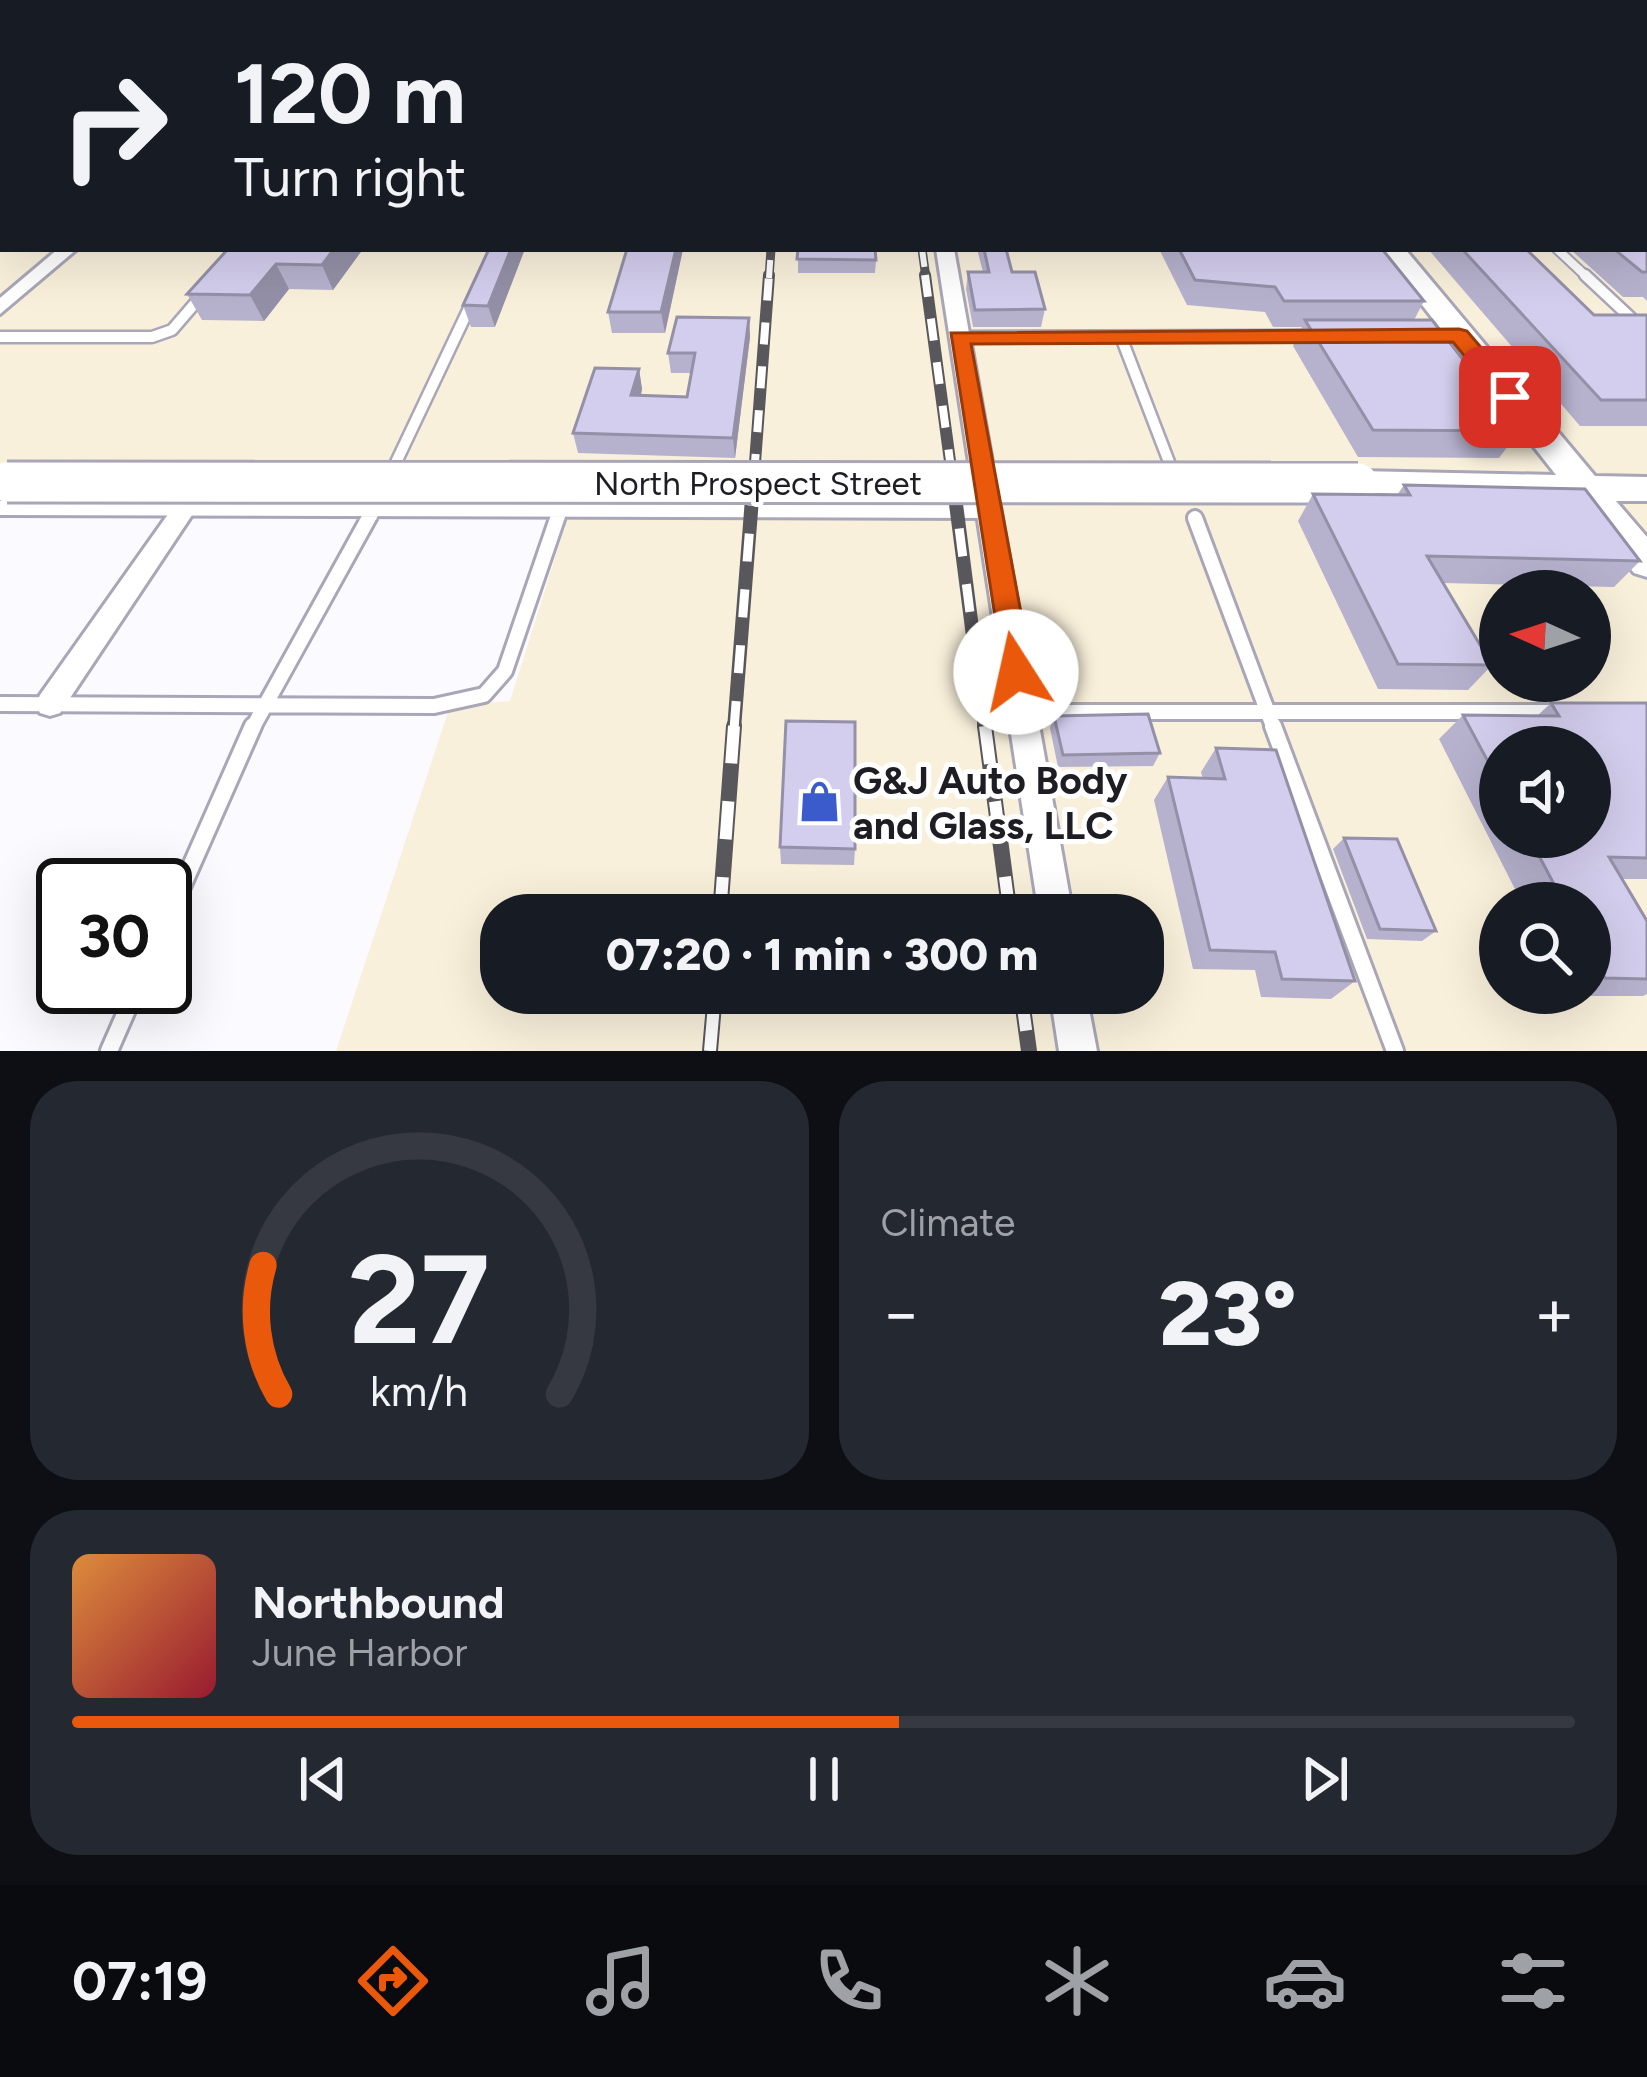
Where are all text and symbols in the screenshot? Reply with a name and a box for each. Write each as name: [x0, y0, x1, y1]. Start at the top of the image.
text: 120 m: [234, 43, 466, 144]
icon: right: [36, 48, 192, 204]
text: Turn right: [234, 145, 466, 210]
pin: [1459, 346, 1561, 448]
icon: arrive: [1477, 364, 1543, 430]
street label: North Prospect Street: [594, 464, 922, 503]
north arrow: [1479, 570, 1611, 702]
map controls: [1479, 570, 1611, 1014]
position arrow: [953, 609, 1079, 735]
button: sound: [1479, 726, 1611, 858]
place label: G&J Auto Body and Glass, LLC: [853, 757, 1128, 849]
shop icon: G&J Auto Body and Glass, LLC: [796, 779, 842, 825]
speed limit sign: 30: [36, 858, 192, 1014]
button: search: [1479, 882, 1611, 1014]
text: 07:20 · 1 min · 300 m: [606, 927, 1038, 981]
text: Climate: [881, 1199, 1015, 1246]
text: 27: [348, 1224, 490, 1374]
text: 23°: [1159, 1259, 1297, 1368]
text: −: [881, 1273, 922, 1353]
text: +: [1534, 1273, 1575, 1353]
text: km/h: [370, 1364, 468, 1416]
text: Northbound: [252, 1575, 505, 1629]
text: June Harbor: [252, 1629, 468, 1676]
icon: previous: [290, 1746, 356, 1812]
icon: pause: [791, 1746, 857, 1812]
icon: next: [1292, 1746, 1358, 1812]
icon: directions: [351, 1939, 435, 2023]
icon: music: [579, 1939, 663, 2023]
icon: phone: [807, 1939, 891, 2023]
icon: climate: [1035, 1939, 1119, 2023]
icon: car: [1263, 1939, 1347, 2023]
icon: filters: [1491, 1939, 1575, 2023]
text: 07:19: [72, 1949, 207, 2014]

